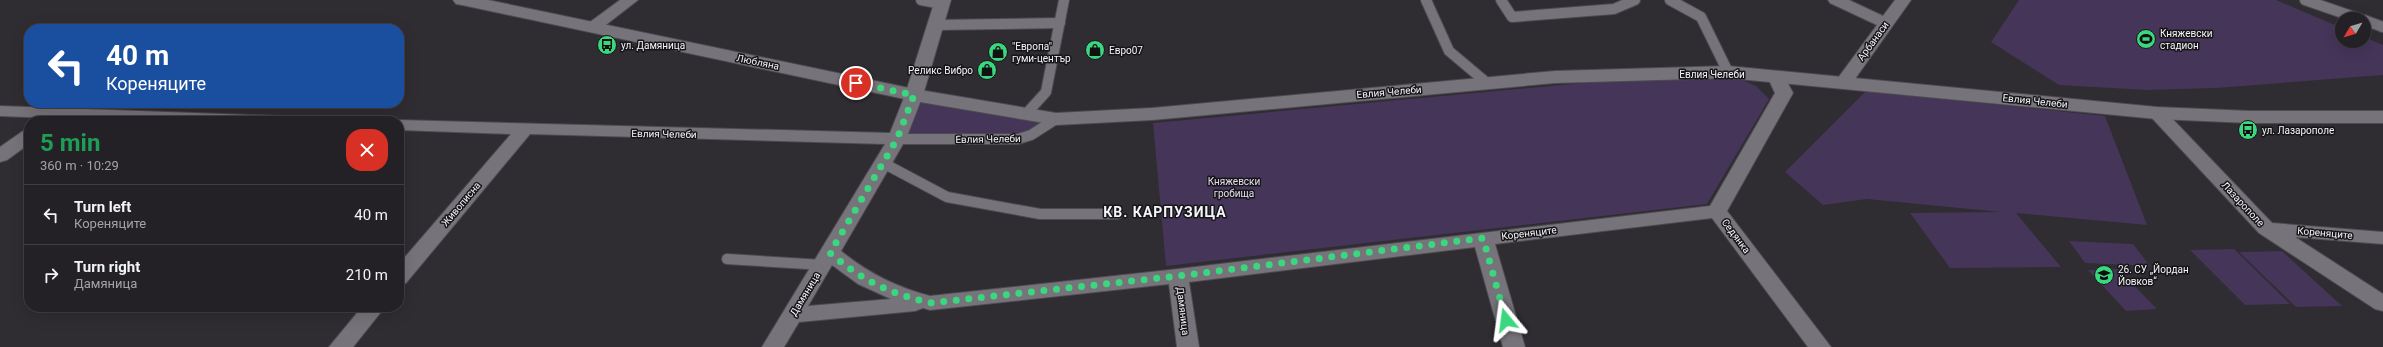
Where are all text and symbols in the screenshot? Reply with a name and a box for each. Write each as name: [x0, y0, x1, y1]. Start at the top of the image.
north arrow: [2335, 12, 2371, 48]
map controls: [2335, 12, 2371, 48]
street label: Арбанаси: [1855, 19, 1891, 63]
sports icon: Княжевски стадион: [2135, 28, 2157, 50]
place label: Княжевски стадион: [2160, 28, 2213, 51]
bus stop icon: ул. Дамяница: [596, 34, 618, 56]
text: 40 m: [106, 39, 169, 72]
shop icon: Евро07: [1084, 39, 1106, 61]
icon: left: [40, 40, 92, 92]
place label: ул. Дамяница: [621, 40, 685, 51]
shop icon: "Европа" гуми-център: [987, 41, 1009, 63]
place label: "Европа" гуми-център: [1012, 41, 1071, 64]
place label: Евро07: [1109, 45, 1143, 56]
street label: Любляна: [736, 52, 780, 72]
shop icon: Реликс Вибро: [976, 59, 998, 81]
place label: Реликс Вибро: [908, 65, 973, 76]
pin: [839, 66, 873, 100]
street label: Евлия Челеби: [1679, 69, 1745, 80]
icon: arrive: [845, 72, 867, 94]
text: Кореняците: [106, 73, 206, 94]
street label: Евлия Челеби: [1356, 84, 1422, 100]
street label: Евлия Челеби: [2002, 92, 2068, 110]
bus stop icon: ул. Лазарополе: [2237, 119, 2259, 141]
place label: ул. Лазарополе: [2262, 125, 2334, 136]
street label: Евлия Челеби: [631, 128, 697, 140]
text: 5 min: [40, 129, 100, 157]
button: close: [346, 129, 388, 171]
street label: Евлия Челеби: [955, 133, 1021, 145]
text: 360 m · 10:29: [40, 158, 119, 173]
park label: Княжевски гробища: [1208, 176, 1261, 199]
street label: Лазарополе: [2220, 179, 2266, 229]
street label: Живописна: [439, 180, 483, 228]
text: Turn left: [74, 198, 131, 216]
icon: left: [40, 204, 62, 226]
district label: КВ. КАРПУЗИЦА: [1103, 204, 1227, 220]
text: 40 m: [354, 206, 388, 224]
text: Кореняците: [74, 216, 146, 231]
street label: Седянка: [1720, 217, 1752, 255]
street label: Кореняците: [1501, 224, 1557, 242]
street label: Кореняците: [2297, 225, 2353, 241]
text: Turn right: [74, 258, 140, 276]
place label: 26. СУ „Йордан Йовков“: [2118, 263, 2189, 287]
icon: right: [40, 264, 62, 286]
school or university icon: 26. СУ „Йордан Йовков“: [2093, 264, 2115, 286]
text: 210 m: [346, 266, 388, 284]
street label: Дамяница: [788, 270, 822, 318]
text: Дамяница: [74, 276, 137, 291]
street label: Дамяница: [1175, 286, 1191, 336]
position arrow: [1485, 299, 1527, 341]

